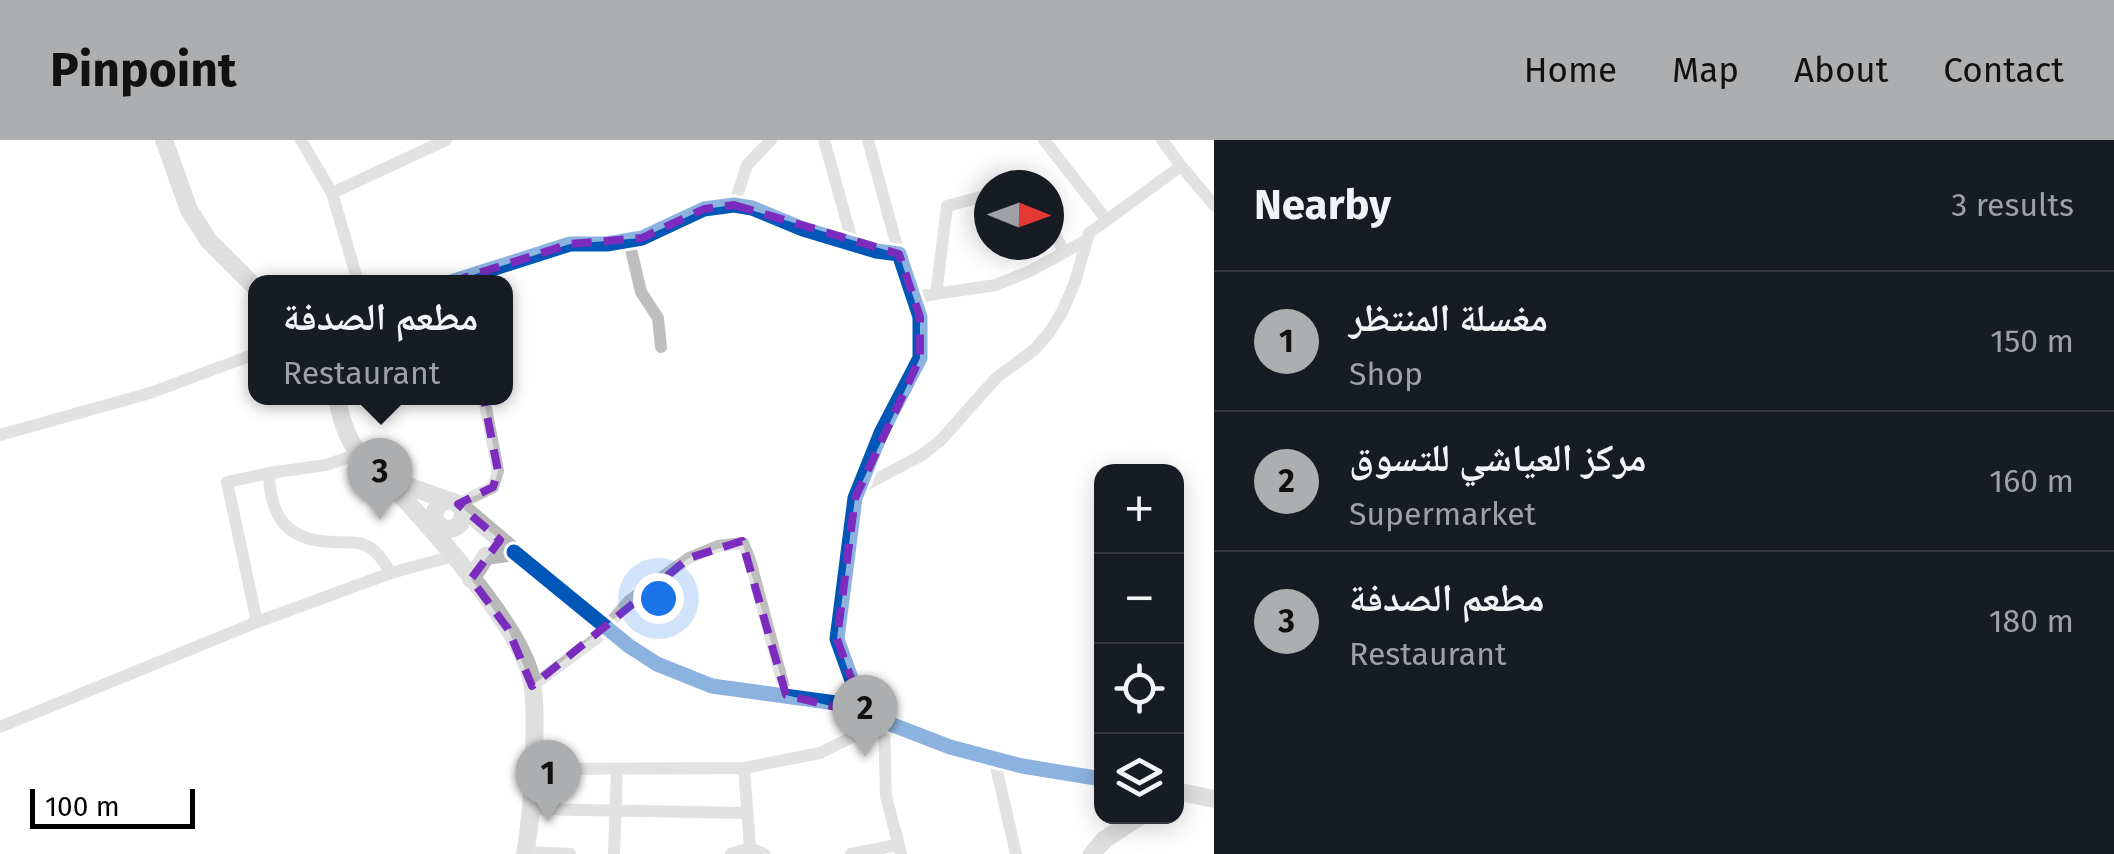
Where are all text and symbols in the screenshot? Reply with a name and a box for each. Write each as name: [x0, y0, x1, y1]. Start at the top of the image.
text: Pinpoint: [50, 41, 236, 99]
text: Home: [1524, 49, 1617, 91]
text: Map: [1672, 49, 1739, 91]
text: About: [1794, 49, 1888, 91]
text: Contact: [1943, 49, 2064, 91]
north arrow: [974, 170, 1064, 260]
text: Nearby: [1254, 180, 1391, 230]
text: 3 results: [1951, 186, 2074, 224]
popup: [248, 275, 513, 405]
text: مطعم الصدفة: [283, 294, 478, 340]
text: مغسلة المنتظر: [1349, 295, 1548, 341]
text: 1: [1279, 322, 1294, 360]
text: 150 m: [1990, 322, 2074, 360]
text: Restaurant: [283, 354, 440, 392]
text: Shop: [1349, 355, 1423, 393]
text: مركز العياشي للتسوق: [1349, 435, 1646, 481]
pin: 3: [348, 438, 412, 520]
text: 2: [1278, 462, 1295, 500]
text: 160 m: [1989, 462, 2074, 500]
map controls: [1094, 464, 1184, 824]
button: +: [1094, 464, 1184, 554]
text: Supermarket: [1349, 495, 1536, 533]
button: −: [1094, 554, 1184, 644]
your location: [633, 573, 684, 624]
text: مطعم الصدفة: [1349, 575, 1544, 621]
text: 3: [1278, 602, 1295, 640]
text: 180 m: [1989, 602, 2074, 640]
text: Restaurant: [1349, 635, 1507, 673]
button: locate: [1094, 644, 1184, 734]
pin: 2: [832, 674, 898, 757]
button: layers: [1094, 734, 1184, 824]
pin: 1: [516, 740, 580, 822]
scale bar: [30, 784, 195, 828]
text: 100 m: [45, 790, 120, 823]

